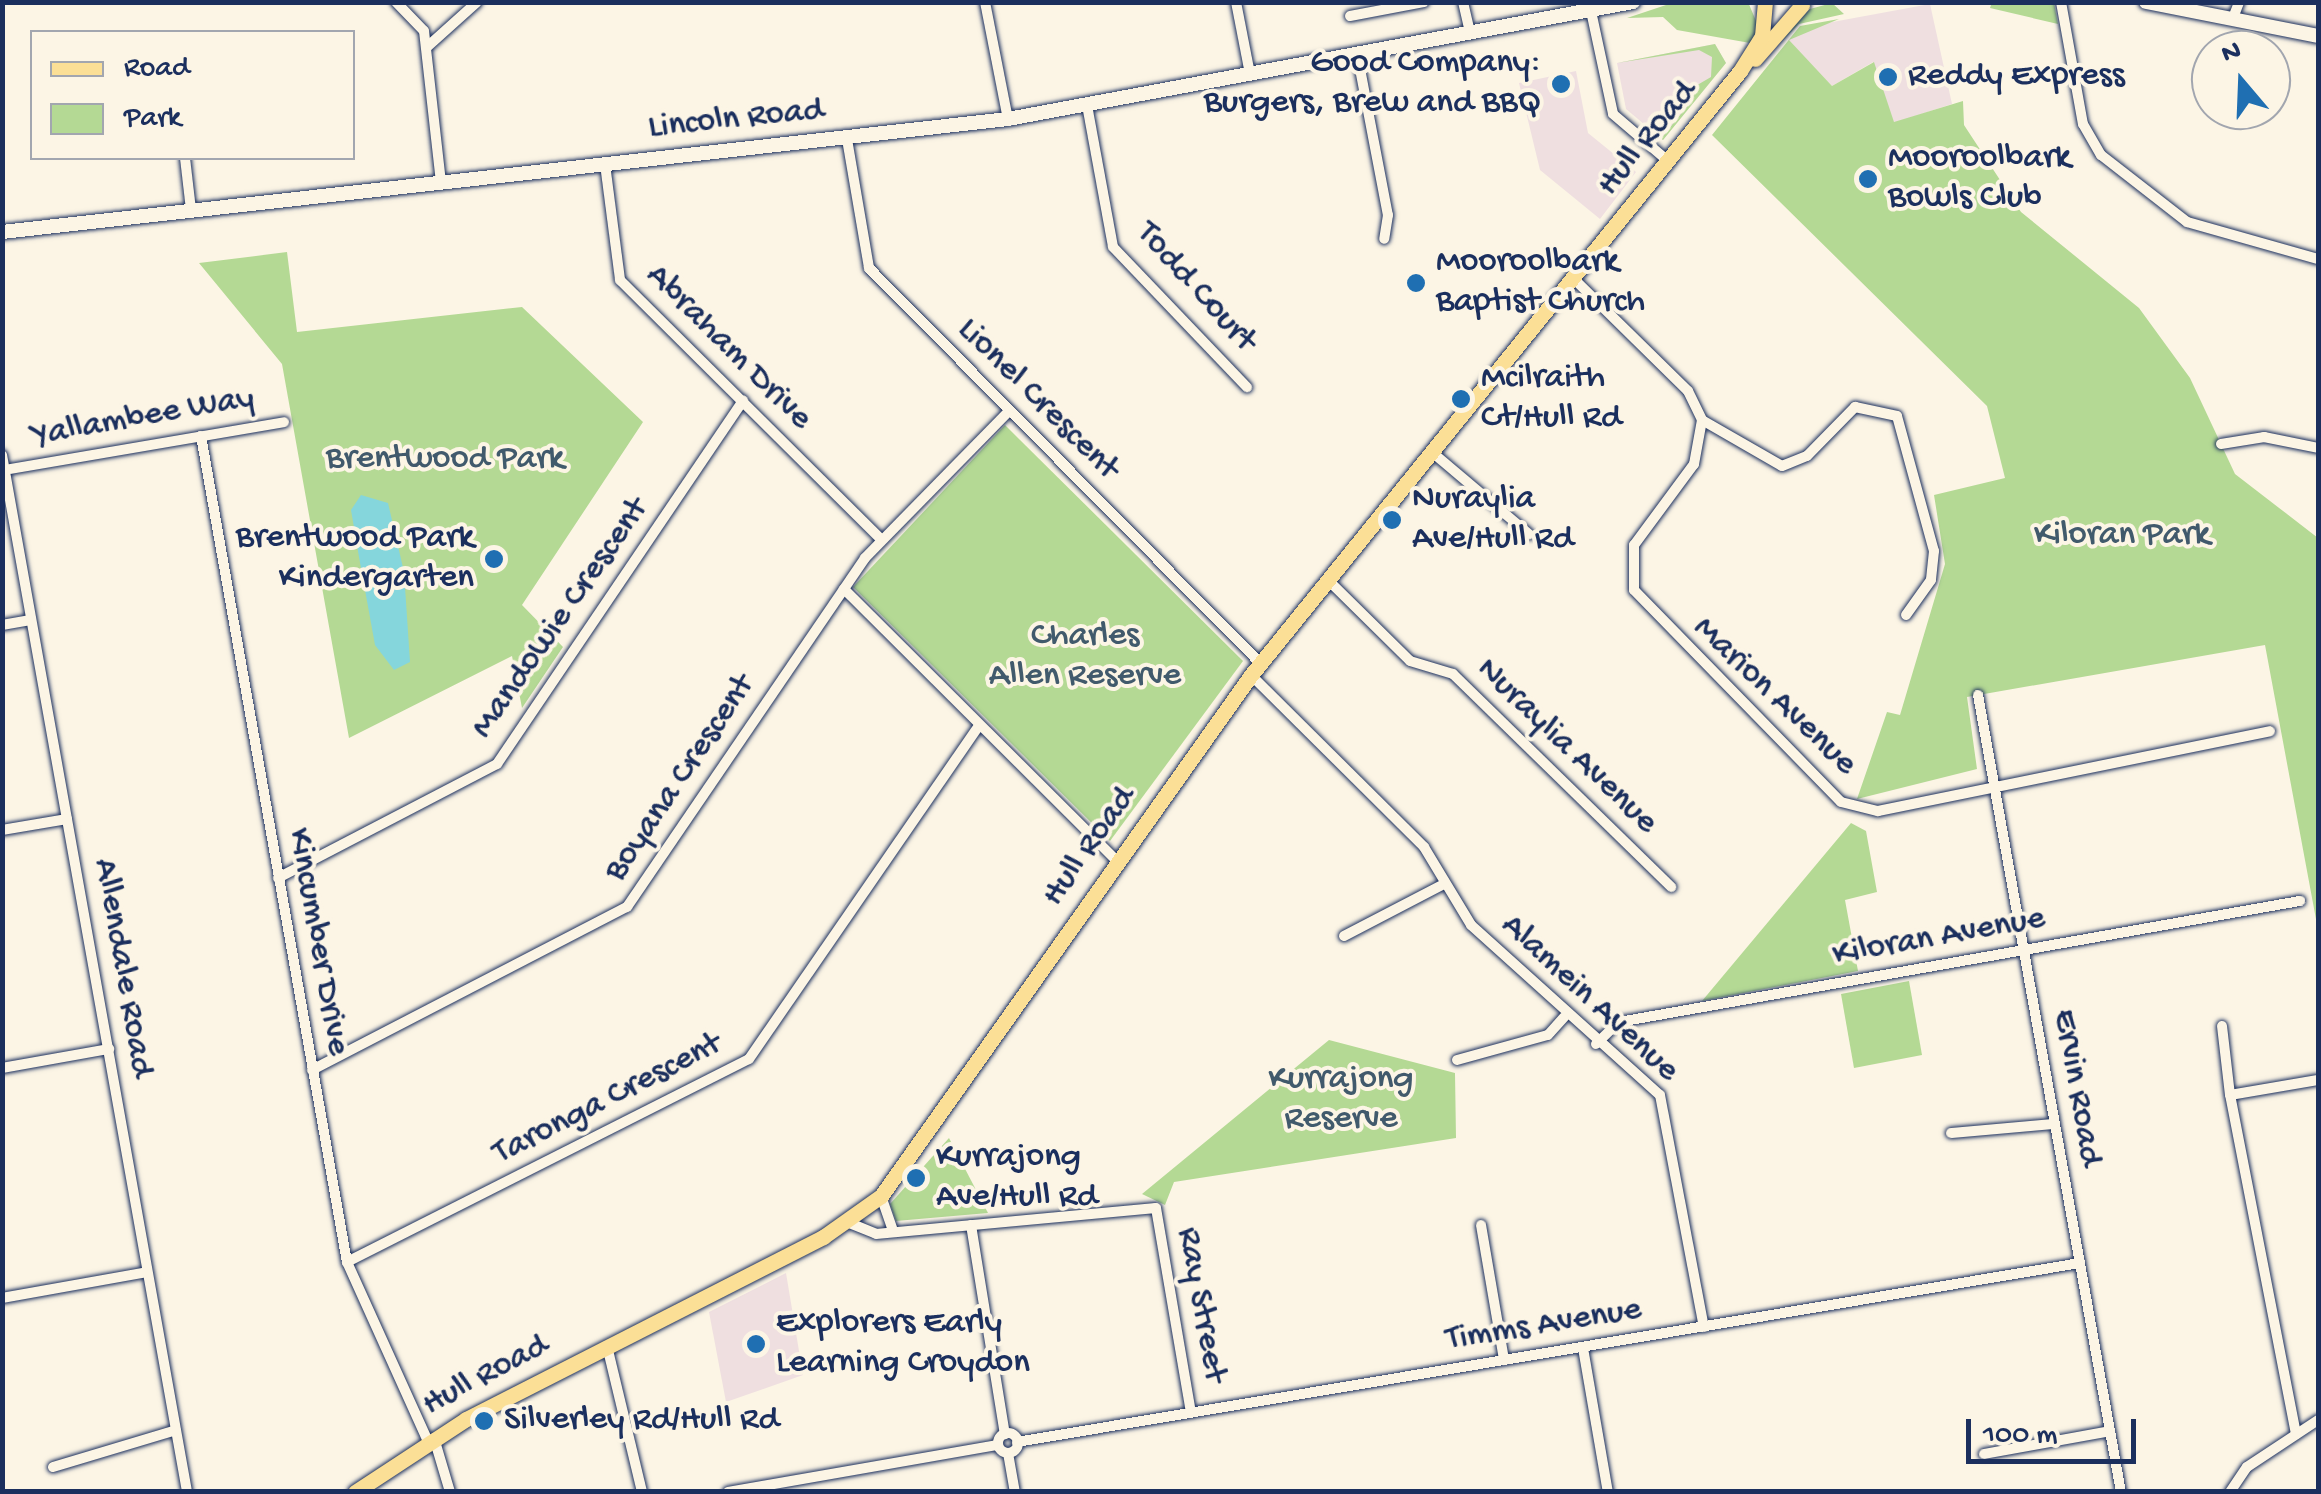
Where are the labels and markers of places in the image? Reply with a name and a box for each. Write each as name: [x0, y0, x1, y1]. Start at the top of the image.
place label: Good Company: Burgers, Brew and BBQ: [1204, 43, 1541, 125]
place label: Reddy Express: [1908, 56, 2125, 98]
marker: Reddy Express: [1877, 66, 1899, 88]
marker: Good Company: Burgers, Brew and BBQ: [1550, 73, 1572, 95]
place label: Mooroolbark Bowls Club: [1888, 138, 2071, 220]
marker: Mooroolbark Bowls Club: [1857, 168, 1879, 190]
place label: Mooroolbark Baptist Church: [1436, 242, 1645, 324]
marker: Mooroolbark Baptist Church: [1405, 272, 1427, 294]
place label: Mcilraith Ct/Hull Rd: [1481, 358, 1622, 440]
marker: Mcilraith Ct/Hull Rd: [1450, 388, 1472, 410]
place label: Nuraylia Ave/Hull Rd: [1412, 479, 1573, 561]
marker: Nuraylia Ave/Hull Rd: [1381, 509, 1403, 531]
place label: Brentwood Park Kindergarten: [236, 518, 474, 600]
marker: Brentwood Park Kindergarten: [483, 548, 505, 570]
place label: Kurrajong Ave/Hull Rd: [936, 1137, 1097, 1219]
marker: Kurrajong Ave/Hull Rd: [905, 1167, 927, 1189]
place label: Explorers Early Learning Croydon: [776, 1303, 1030, 1385]
marker: Explorers Early Learning Croydon: [745, 1333, 767, 1355]
place label: Silverley Rd/Hull Rd: [504, 1400, 779, 1442]
marker: Silverley Rd/Hull Rd: [473, 1410, 495, 1432]

